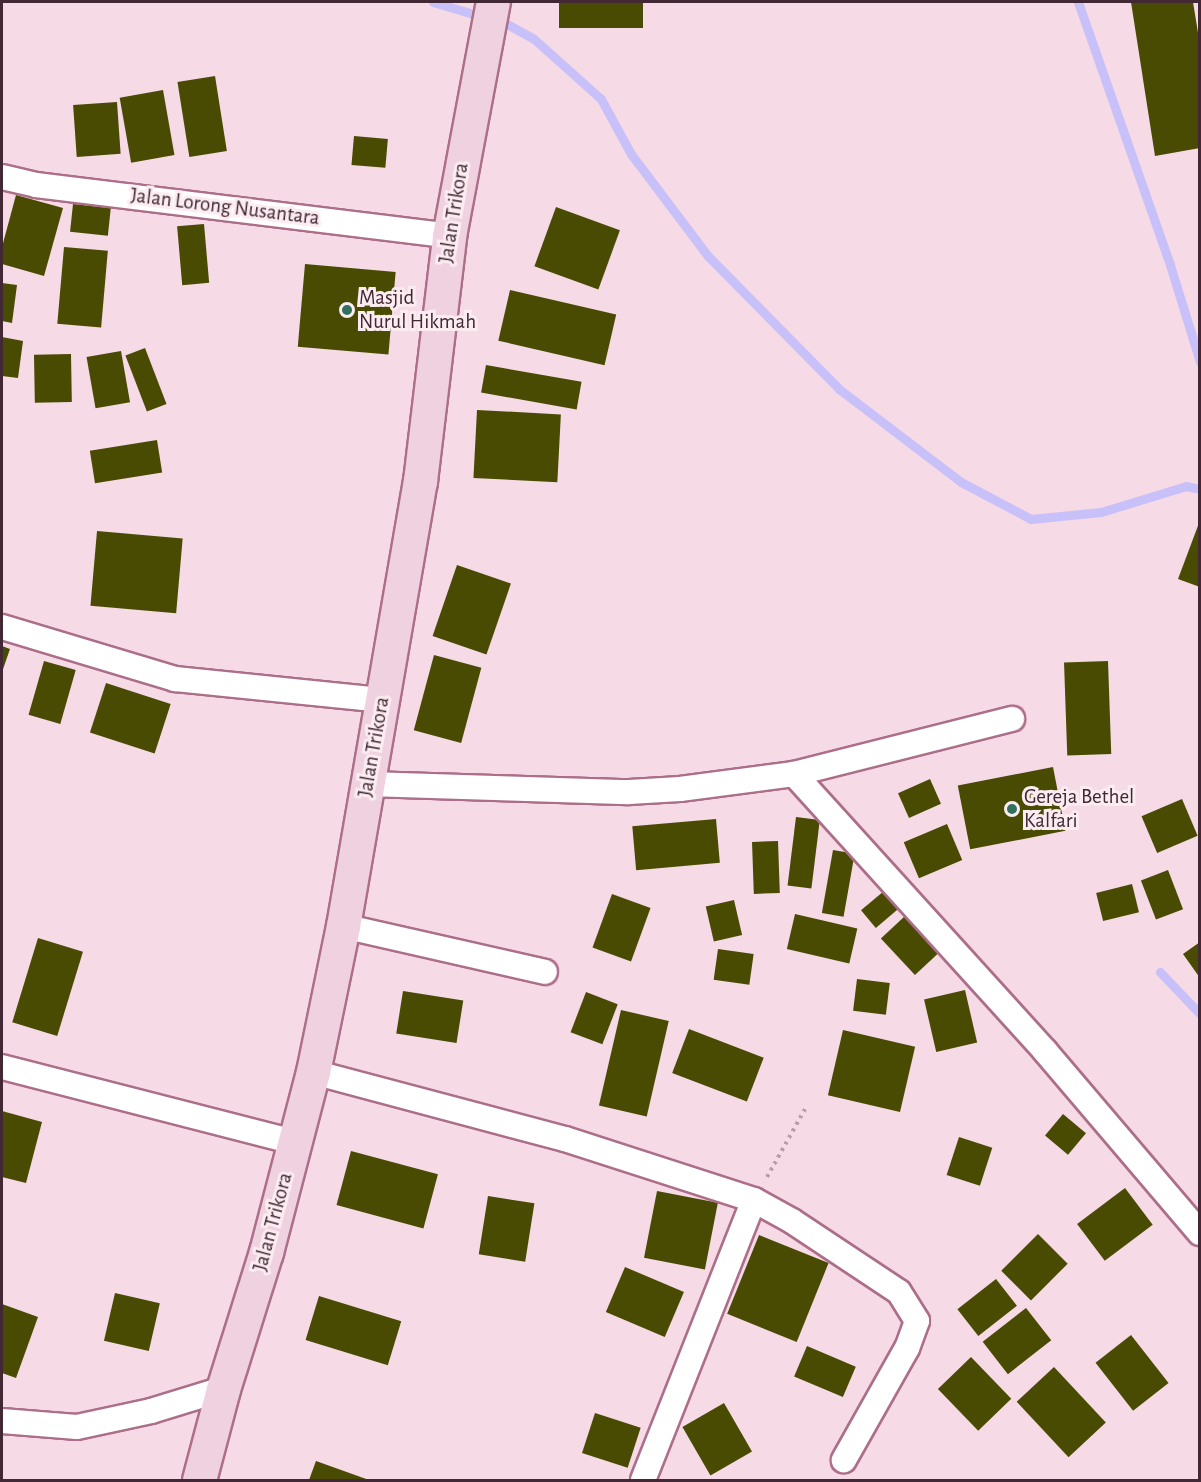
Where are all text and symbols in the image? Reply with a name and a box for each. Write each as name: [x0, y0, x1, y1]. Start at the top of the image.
street label: Jalan Trikora: [434, 161, 474, 265]
street label: Jalan Lorong Nusantara: [129, 183, 321, 231]
place label: Masjid Nurul Hikmah: [359, 285, 476, 335]
marker: Masjid Nurul Hikmah: [340, 303, 354, 317]
street label: Jalan Trikora: [353, 695, 395, 799]
place label: Gereja Bethel Kalfari: [1024, 784, 1134, 834]
marker: Gereja Bethel Kalfari: [1005, 802, 1019, 816]
street label: Jalan Trikora: [248, 1170, 298, 1274]

